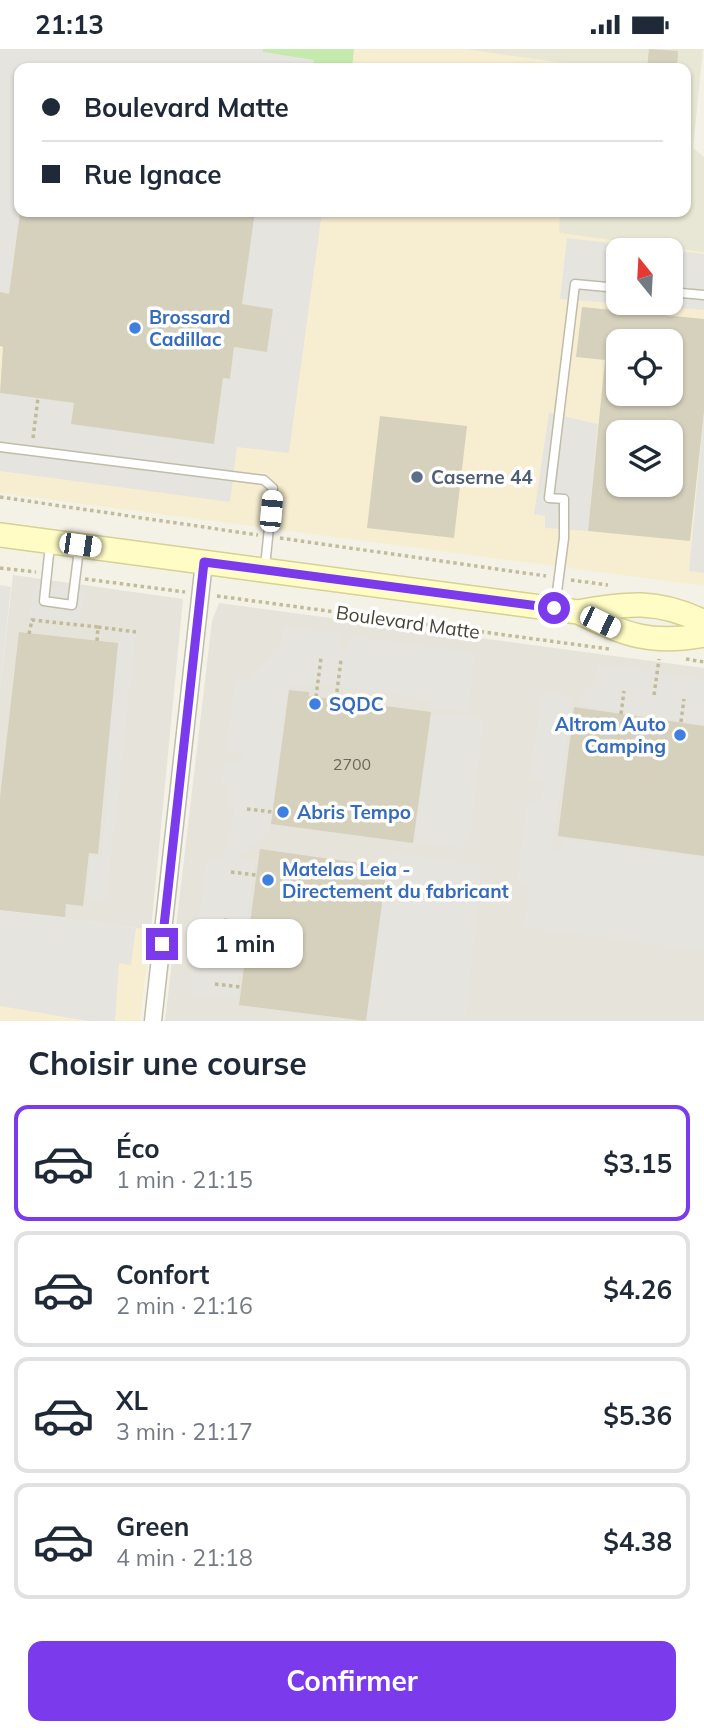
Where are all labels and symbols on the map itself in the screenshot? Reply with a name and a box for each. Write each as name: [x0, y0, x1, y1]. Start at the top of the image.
north arrow: [606, 238, 682, 315]
place label: Brossard Cadillac: [149, 305, 231, 351]
marker: Brossard Cadillac: [127, 320, 143, 336]
place label: Caserne 44: [431, 465, 533, 489]
marker: Caserne 44: [409, 469, 425, 485]
car: [259, 489, 284, 533]
car: [58, 532, 103, 558]
route start: [538, 592, 570, 624]
street label: Boulevard Matte: [335, 600, 481, 644]
car: [577, 603, 624, 641]
place label: SQDC: [329, 692, 384, 716]
marker: SQDC: [307, 696, 323, 712]
place label: Altrom Auto Camping: [555, 712, 666, 758]
marker: Altrom Auto Camping: [672, 727, 688, 743]
house number: 2700: [333, 754, 371, 774]
place label: Abris Tempo: [297, 800, 411, 824]
marker: Abris Tempo: [275, 804, 291, 820]
place label: Matelas Leia - Directement du fabricant: [282, 857, 509, 903]
marker: Matelas Leia - Directement du fabricant: [260, 872, 276, 888]
callout: 1 min: [186, 919, 302, 969]
route end: [146, 928, 178, 960]

